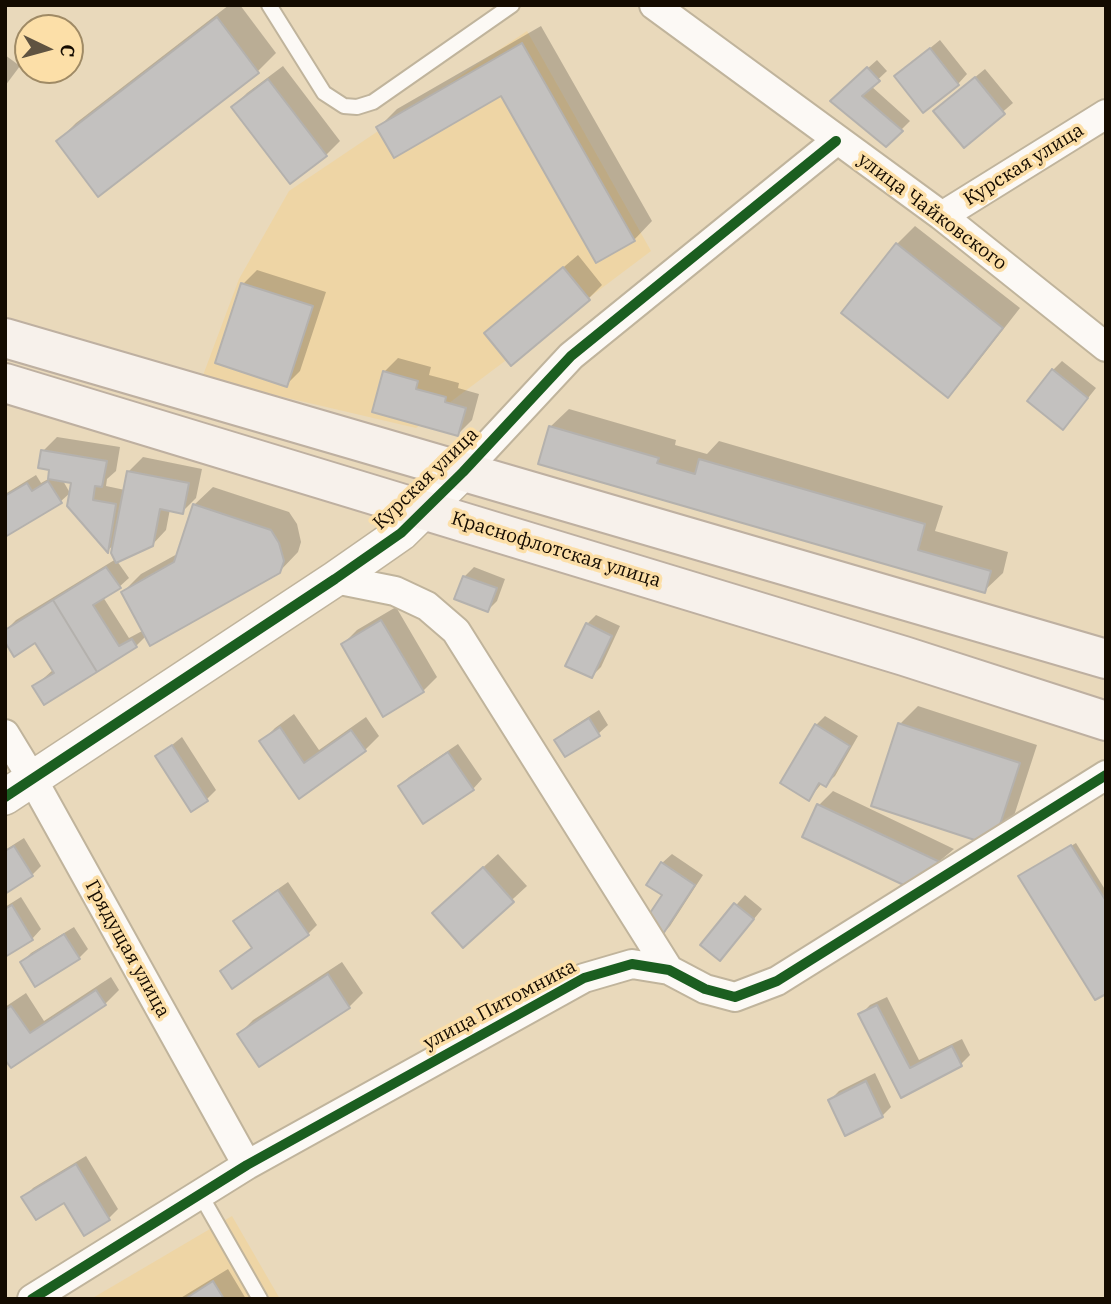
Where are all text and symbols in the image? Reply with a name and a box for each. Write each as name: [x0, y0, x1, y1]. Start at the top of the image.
north arrow: [14, 14, 84, 84]
text: С: [55, 43, 80, 58]
street label: Курская улица: [960, 119, 1088, 211]
street label: улица Чайковского: [853, 148, 1011, 276]
street label: Курская улица: [369, 423, 483, 535]
street label: Краснофлотская улица: [448, 507, 664, 593]
street label: Грядущая улица: [80, 876, 174, 1022]
street label: улица Питомника: [420, 955, 580, 1055]

